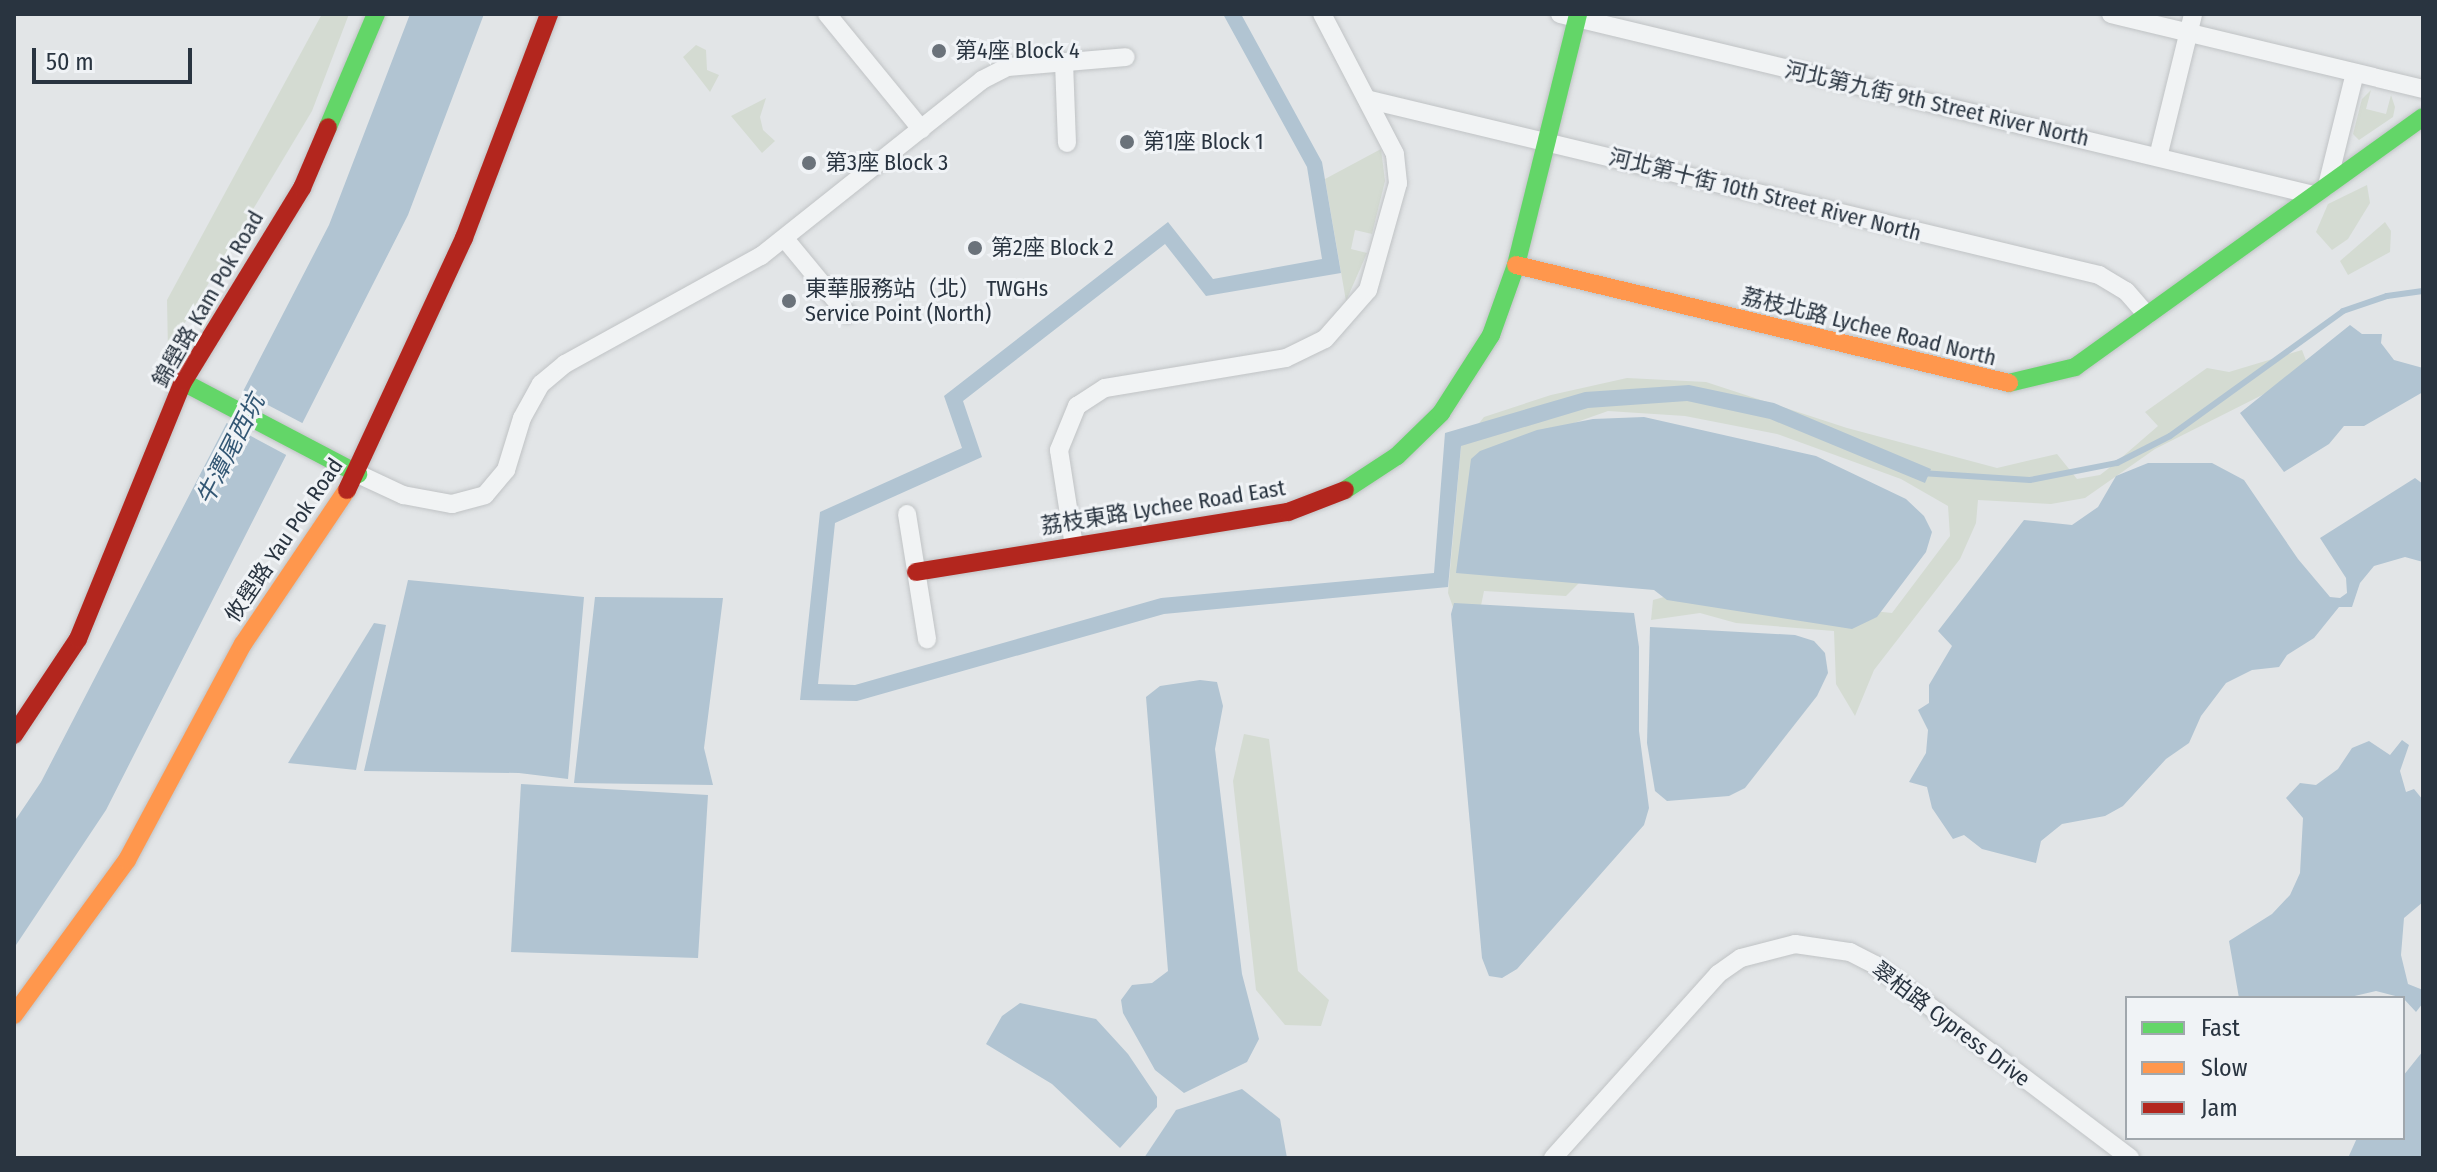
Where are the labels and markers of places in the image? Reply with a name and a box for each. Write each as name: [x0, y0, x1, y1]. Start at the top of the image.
place label: 第4座 Block 4: [955, 38, 1080, 64]
marker: 第4座 Block 4: [930, 42, 948, 60]
place label: 第1座 Block 1: [1143, 129, 1263, 155]
marker: 第1座 Block 1: [1118, 133, 1136, 151]
place label: 第3座 Block 3: [825, 150, 948, 176]
marker: 第3座 Block 3: [800, 154, 818, 172]
place label: 第2座 Block 2: [991, 235, 1114, 261]
marker: 第2座 Block 2: [966, 239, 984, 257]
place label: 東華服務站（北） TWGHs Service Point (North): [805, 275, 1048, 326]
marker: 東華服務站（北） TWGHs Service Point (North): [780, 292, 798, 310]

